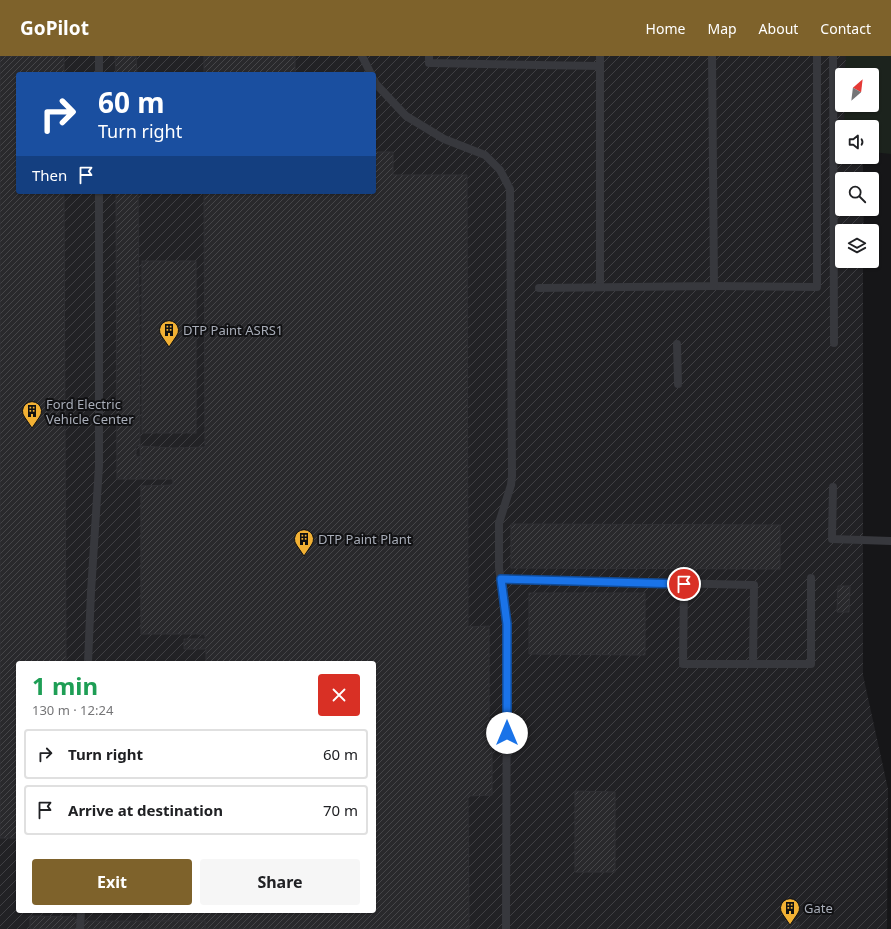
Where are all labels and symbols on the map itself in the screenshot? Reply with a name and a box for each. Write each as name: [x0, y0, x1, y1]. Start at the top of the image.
north arrow: [835, 68, 879, 112]
building icon: DTP Paint ASRS1: [158, 319, 180, 347]
place label: DTP Paint ASRS1: [183, 321, 283, 339]
place label: Ford Electric Vehicle Center: [46, 395, 134, 428]
building icon: Ford Electric Vehicle Center: [21, 400, 43, 428]
building icon: DTP Paint Plant: [293, 528, 315, 556]
place label: DTP Paint Plant: [318, 530, 412, 548]
pin: [667, 567, 701, 601]
position arrow: [486, 712, 528, 754]
building icon: Gate: [779, 897, 801, 925]
place label: Gate: [804, 899, 833, 917]

